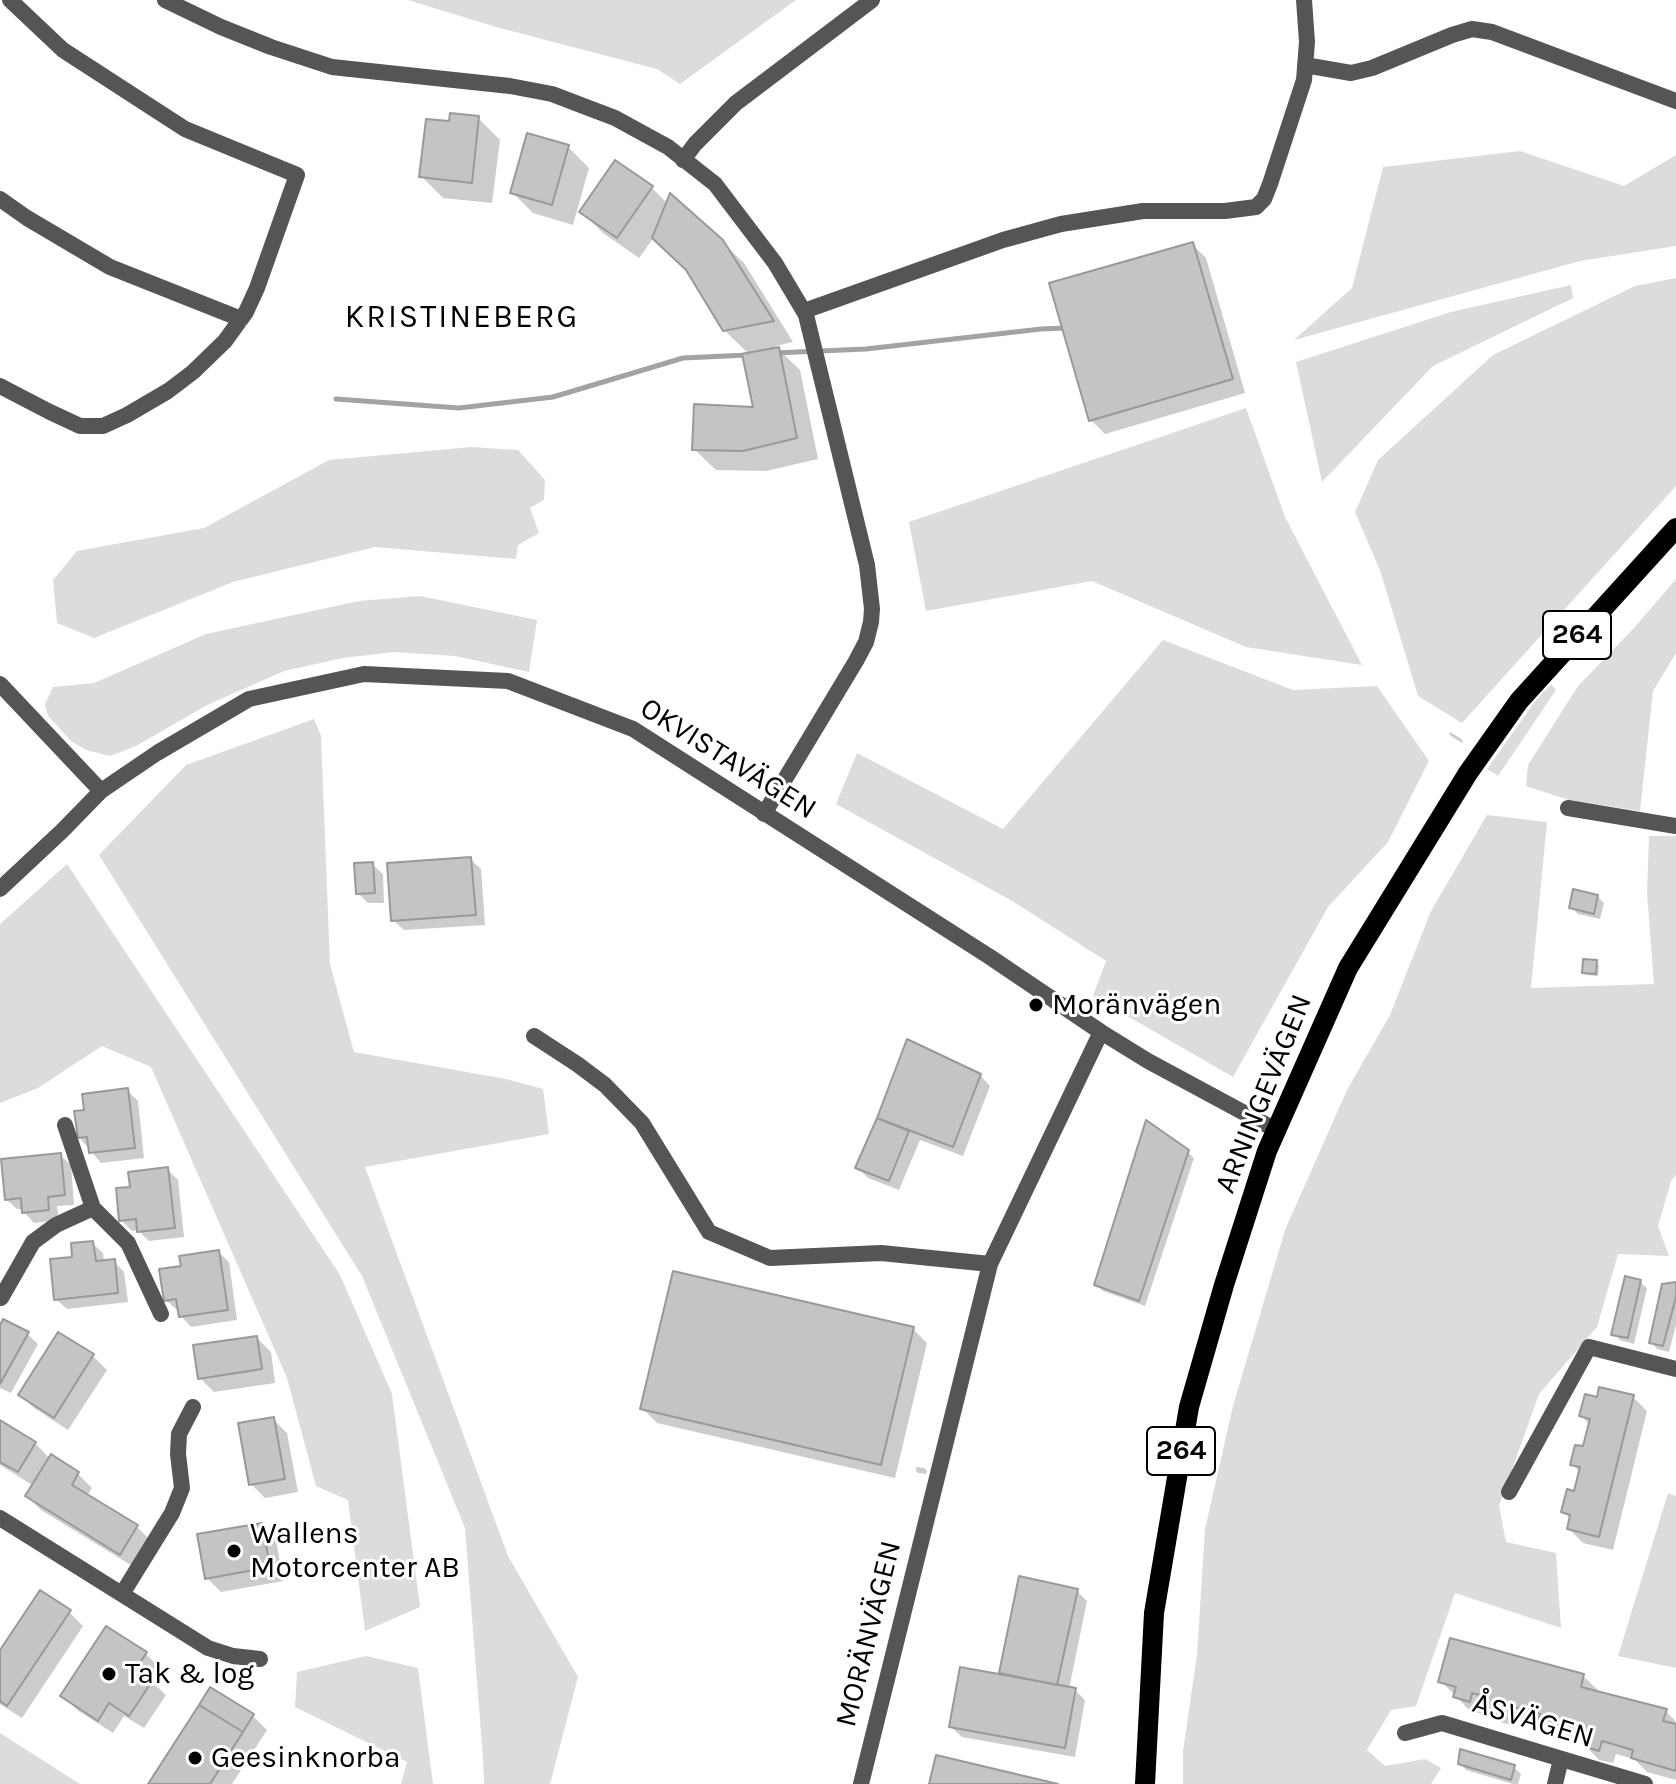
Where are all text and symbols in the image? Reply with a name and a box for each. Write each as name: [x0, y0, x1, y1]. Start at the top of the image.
district label: KRISTINEBERG: [345, 299, 579, 337]
road number: 264: [1543, 611, 1611, 659]
street label: OKVISTAVÄGEN: [633, 690, 823, 828]
place label: Moränvägen: [1052, 987, 1221, 1023]
street label: ARNINGEVÄGEN: [1208, 989, 1320, 1199]
marker: Moränvägen: [1027, 996, 1045, 1014]
road number: 264: [1147, 1427, 1215, 1475]
place label: Wallens Motorcenter AB: [250, 1516, 460, 1586]
street label: MORÄNVÄGEN: [828, 1537, 910, 1731]
marker: Wallens Motorcenter AB: [225, 1542, 243, 1560]
place label: Tak & log: [125, 1656, 254, 1692]
marker: Tak & log: [100, 1665, 118, 1683]
street label: ÅSVÄGEN: [1468, 1685, 1598, 1757]
place label: Geesinknorba: [211, 1740, 400, 1776]
marker: Geesinknorba: [186, 1749, 204, 1767]

